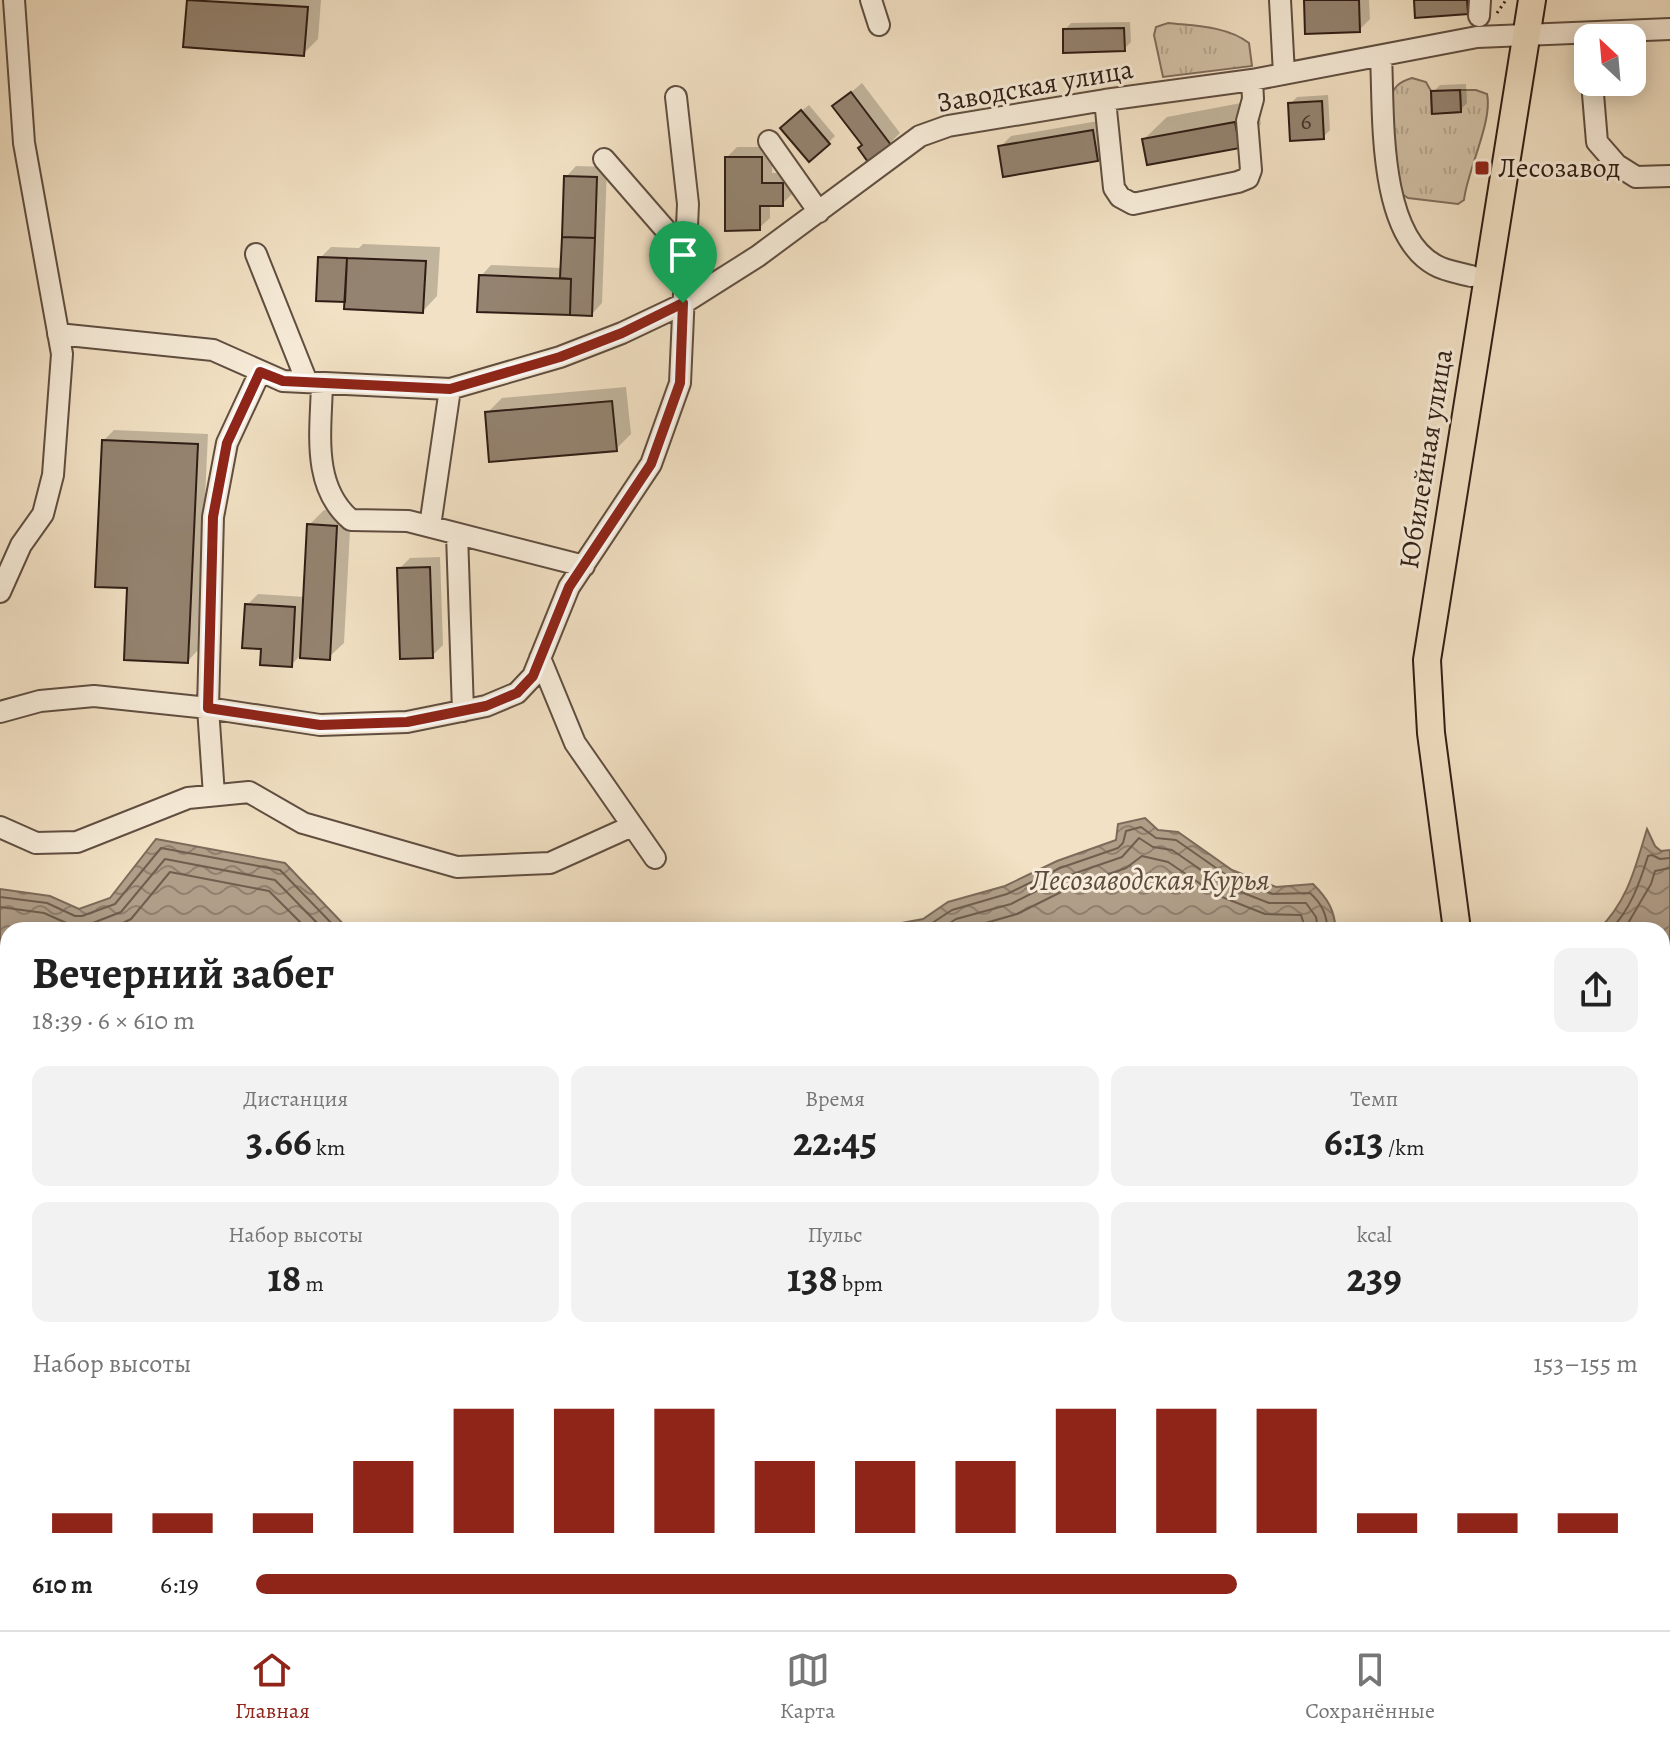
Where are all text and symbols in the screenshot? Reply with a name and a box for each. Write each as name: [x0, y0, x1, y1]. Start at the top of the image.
north arrow: [1574, 24, 1646, 96]
map controls: [1574, 24, 1646, 96]
street label: Заводская улица: [934, 50, 1136, 122]
house number: 6: [1300, 105, 1312, 137]
place label: Лесозавод: [1498, 149, 1620, 187]
marker: Лесозавод: [1473, 159, 1491, 177]
pin: [649, 221, 717, 303]
icon: arrive: [661, 233, 705, 277]
street label: Юбилейная улица: [1390, 346, 1462, 572]
water label: Лесозаводская Курья: [1029, 860, 1270, 900]
text: Вечерний забег: [32, 943, 334, 1003]
button: share: [1554, 948, 1638, 1032]
text: 18:39 · 6 × 610 m: [32, 1003, 195, 1038]
text: Дистанция: [243, 1084, 348, 1114]
text: Время: [805, 1084, 865, 1114]
text: Темп: [1350, 1084, 1398, 1114]
text: 3.66: [246, 1114, 312, 1169]
text: 22:45: [793, 1114, 877, 1169]
text: 6:13: [1324, 1114, 1384, 1169]
text: km: [312, 1133, 345, 1163]
text: /km: [1384, 1133, 1425, 1163]
text: Набор высоты: [228, 1220, 363, 1250]
text: Пульс: [807, 1220, 863, 1250]
text: kcal: [1357, 1220, 1392, 1250]
text: 18: [268, 1250, 301, 1305]
text: 138: [787, 1250, 838, 1305]
text: 239: [1347, 1250, 1402, 1305]
text: m: [301, 1269, 324, 1299]
text: bpm: [838, 1269, 883, 1299]
text: Набор высоты: [32, 1346, 191, 1381]
text: 153–155 m: [1533, 1346, 1638, 1381]
text: 610 m: [32, 1567, 93, 1602]
text: 6:19: [160, 1567, 199, 1602]
tab: Главная: [235, 1648, 310, 1726]
tab: Карта: [780, 1648, 835, 1726]
tab: Сохранённые: [1305, 1648, 1435, 1726]

